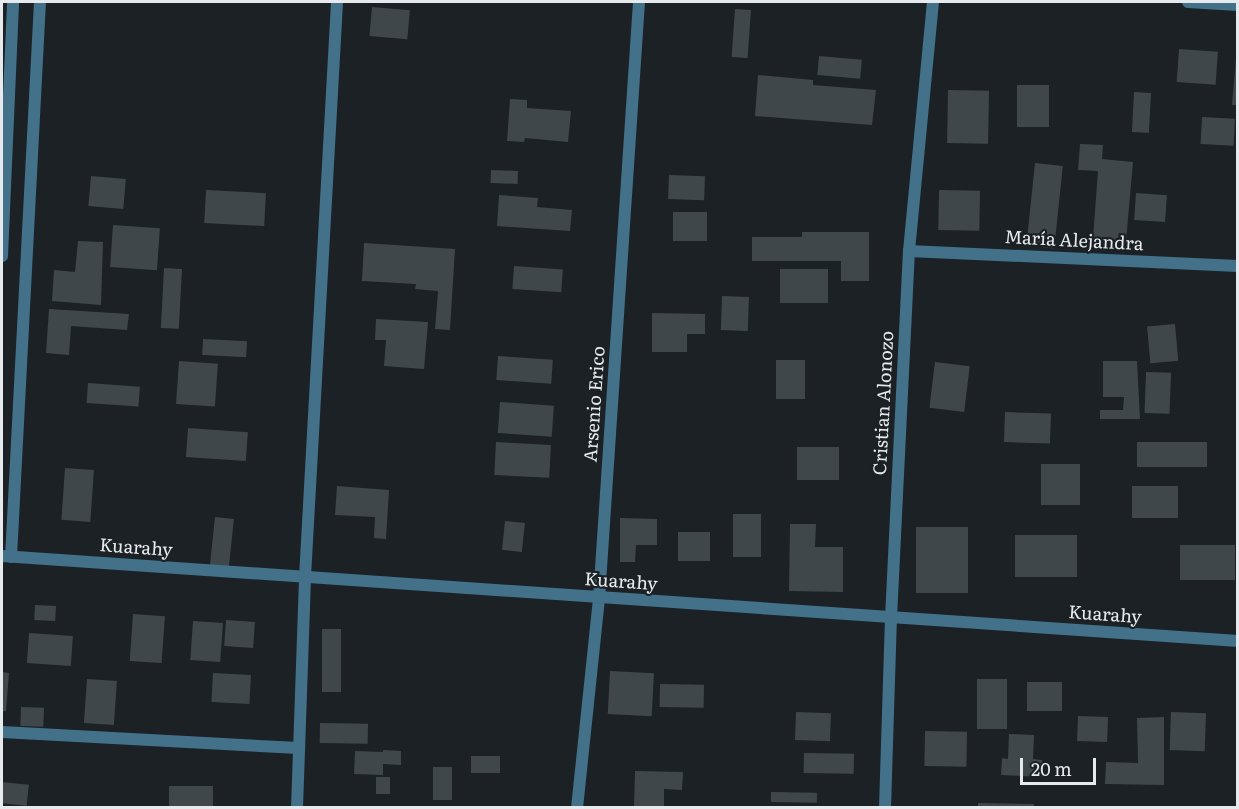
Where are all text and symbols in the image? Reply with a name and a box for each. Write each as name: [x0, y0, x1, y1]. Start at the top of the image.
street label: María Alejandra: [1004, 226, 1144, 254]
street label: Cristian Alonozo: [868, 330, 898, 476]
street label: Arsenio Erico: [579, 345, 609, 463]
street label: Kuarahy: [99, 534, 173, 560]
street label: Kuarahy: [584, 568, 658, 594]
street label: Kuarahy: [1068, 601, 1142, 627]
scale bar: [1023, 746, 1100, 784]
text: 20 m: [1031, 755, 1072, 782]

